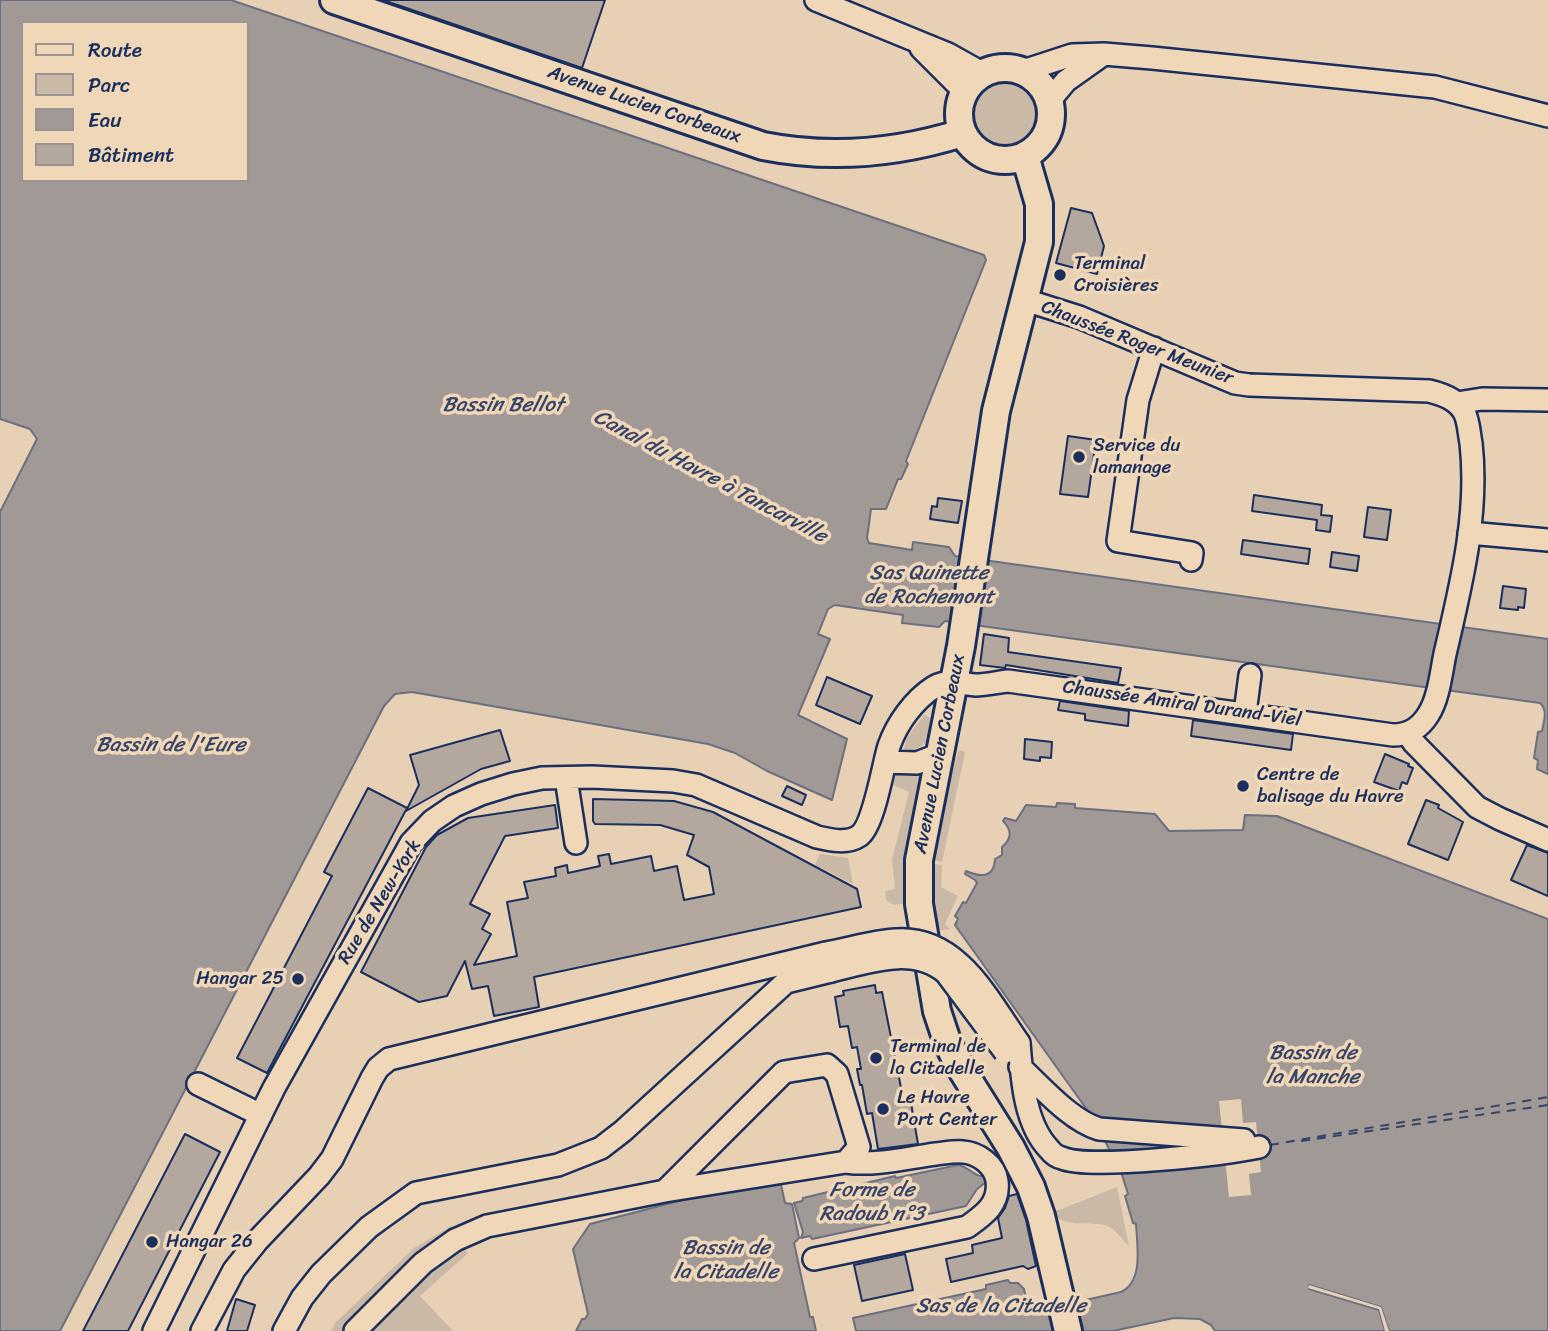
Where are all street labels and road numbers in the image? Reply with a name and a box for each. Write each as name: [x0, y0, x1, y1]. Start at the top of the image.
street label: Avenue Lucien Corbeaux: [545, 61, 743, 149]
street label: Chaussée Roger Meunier: [1038, 296, 1236, 390]
street label: Avenue Lucien Corbeaux: [910, 653, 970, 855]
street label: Chaussée Amiral Durand-Viel: [1061, 676, 1303, 732]
street label: Rue de New-York: [334, 835, 426, 969]

